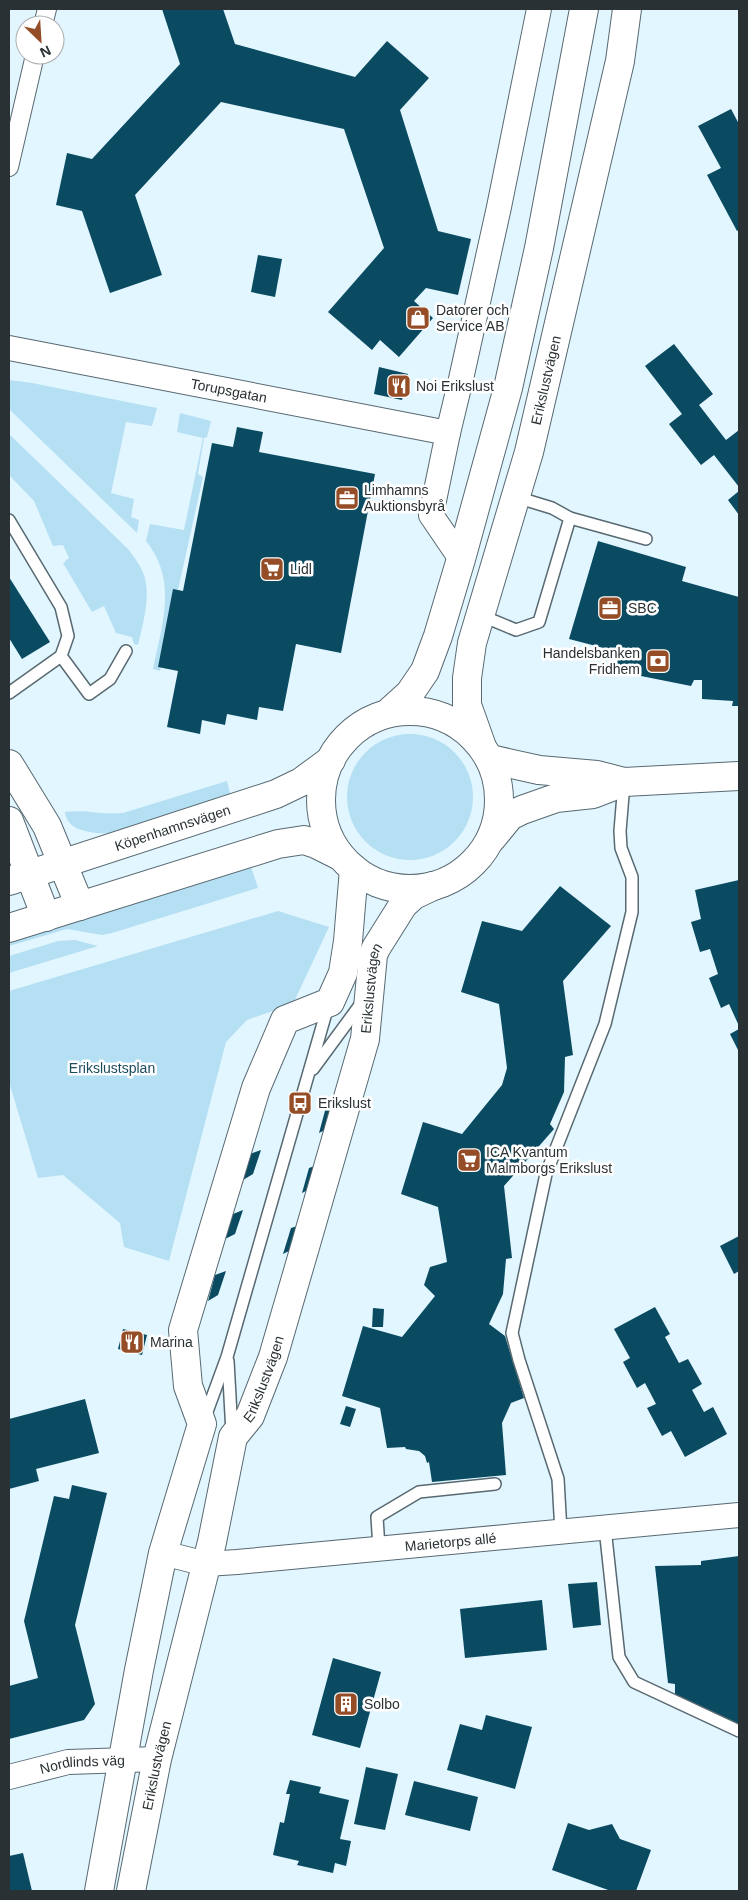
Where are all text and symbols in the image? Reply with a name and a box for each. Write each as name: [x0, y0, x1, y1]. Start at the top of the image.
north arrow: [15, 15, 65, 65]
text: N: [38, 42, 53, 61]
place label: Datorer och Service AB: [436, 302, 509, 334]
shop icon: Datorer och Service AB: [405, 305, 431, 331]
street label: Erikslustvägen: [528, 334, 564, 426]
restaurant icon: Noi Erikslust: [386, 373, 412, 399]
street label: Torupsgatan: [190, 375, 268, 406]
place label: Noi Erikslust: [416, 378, 494, 394]
place label: Limhamns Auktionsbyrå: [364, 482, 445, 514]
office icon: Limhamns Auktionsbyrå: [334, 485, 360, 511]
supermarket icon: Lidl: [259, 556, 285, 582]
place label: Lidl: [290, 561, 312, 577]
office icon: SBC: [597, 595, 623, 621]
place label: SBC: [628, 600, 657, 616]
place label: Handelsbanken Fridhem: [543, 645, 640, 677]
bank icon: Handelsbanken Fridhem: [645, 648, 671, 674]
street label: Köpenhamnsvägen: [113, 801, 232, 854]
street label: Erikslustvägen: [358, 940, 385, 1034]
park label: Erikslustsplan: [69, 1060, 155, 1076]
bus stop icon: Erikslust: [287, 1090, 313, 1116]
place label: Erikslust: [318, 1095, 371, 1111]
place label: ICA Kvantum Malmborgs Erikslust: [486, 1144, 612, 1176]
supermarket icon: ICA Kvantum Malmborgs Erikslust: [456, 1147, 482, 1173]
restaurant icon: Marina: [119, 1329, 145, 1355]
place label: Marina: [150, 1334, 193, 1350]
street label: Erikslustvägen: [240, 1334, 287, 1426]
street label: Marietorps allé: [404, 1530, 497, 1554]
building icon: Solbo: [333, 1691, 359, 1717]
place label: Solbo: [364, 1696, 400, 1712]
street label: Erikslustvägen: [139, 1719, 174, 1812]
street label: Nordlinds väg: [38, 1752, 125, 1777]

